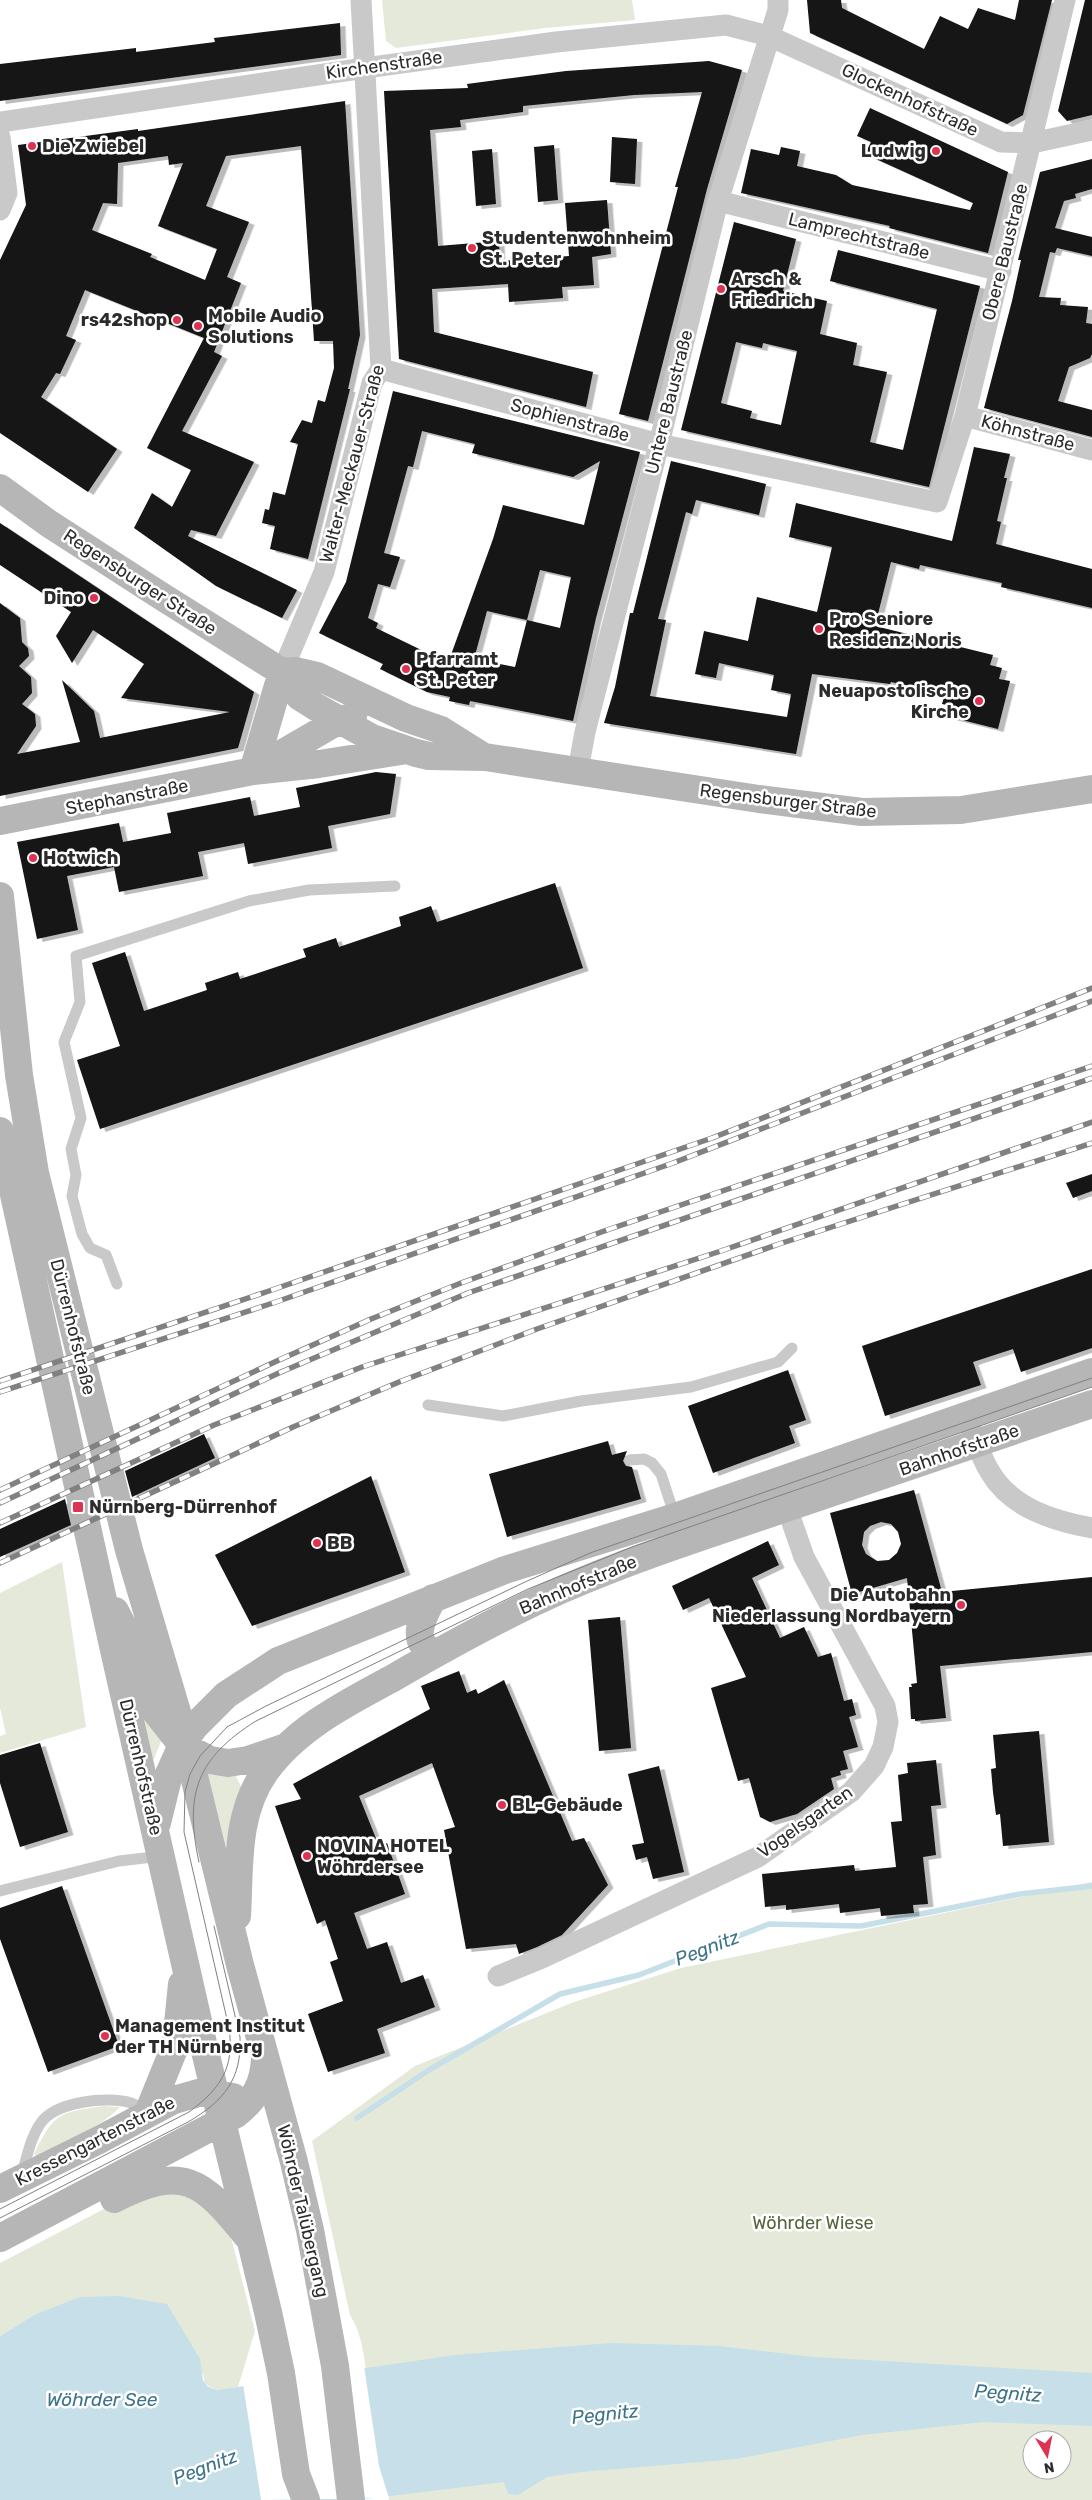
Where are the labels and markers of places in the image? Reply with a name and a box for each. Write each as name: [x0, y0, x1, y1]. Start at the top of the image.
place label: Die Zwiebel: [42, 135, 144, 157]
marker: Die Zwiebel: [26, 140, 38, 152]
place label: Ludwig: [861, 140, 926, 162]
marker: Ludwig: [930, 145, 942, 157]
place label: Studentenwohnheim St. Peter: [482, 227, 671, 270]
marker: Studentenwohnheim St. Peter: [466, 242, 478, 254]
place label: Arsch & Friedrich: [731, 268, 813, 311]
marker: Arsch & Friedrich: [715, 283, 727, 295]
place label: Mobile Audio Solutions: [208, 305, 321, 348]
place label: rs42shop: [81, 309, 167, 331]
marker: rs42shop: [171, 314, 183, 326]
marker: Mobile Audio Solutions: [192, 320, 204, 332]
place label: Dino: [43, 587, 84, 609]
marker: Dino: [88, 592, 100, 604]
place label: Pro Seniore Residenz Noris: [829, 608, 962, 651]
marker: Pro Seniore Residenz Noris: [813, 623, 825, 635]
place label: Pfarramt St. Peter: [416, 648, 498, 691]
marker: Pfarramt St. Peter: [400, 663, 412, 675]
place label: Neuapostolische Kirche: [818, 680, 969, 723]
marker: Neuapostolische Kirche: [973, 695, 985, 707]
place label: Hotwich: [43, 847, 118, 869]
marker: Hotwich: [27, 852, 39, 864]
place label: Nürnberg-Dürrenhof: [89, 1496, 277, 1518]
marker: Nürnberg-Dürrenhof: [71, 1500, 85, 1514]
place label: BB: [327, 1532, 352, 1554]
marker: BB: [311, 1537, 323, 1549]
place label: Die Autobahn Niederlassung Nordbayern: [712, 1584, 951, 1627]
marker: Die Autobahn Niederlassung Nordbayern: [955, 1599, 967, 1611]
place label: BL-Gebäude: [512, 1794, 623, 1816]
marker: BL-Gebäude: [496, 1799, 508, 1811]
place label: NOVINA HOTEL Wöhrdersee: [317, 1835, 450, 1878]
marker: NOVINA HOTEL Wöhrdersee: [301, 1850, 313, 1862]
place label: Management Institut der TH Nürnberg: [115, 2015, 305, 2058]
marker: Management Institut der TH Nürnberg: [99, 2030, 111, 2042]

